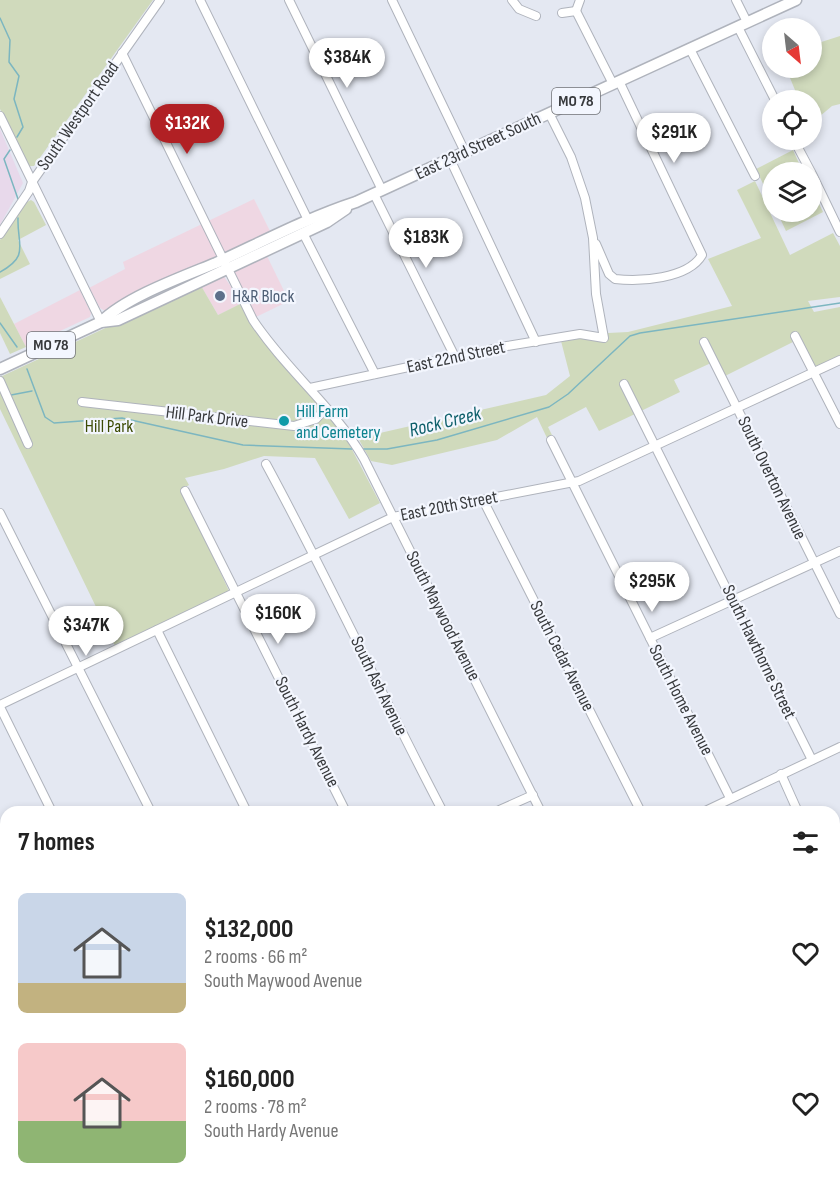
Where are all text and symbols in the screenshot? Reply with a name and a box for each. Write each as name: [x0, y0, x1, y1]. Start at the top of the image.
north arrow: [762, 18, 822, 78]
map controls: [762, 18, 822, 222]
pin: $384K: [305, 38, 389, 89]
text: $384K: [323, 45, 371, 69]
street label: South Westport Road: [33, 58, 123, 174]
road number: MO 78: [552, 88, 600, 114]
button: locate: [762, 90, 822, 150]
pin: $132K: [145, 104, 229, 155]
street label: East 23rd Street South: [412, 108, 544, 184]
text: $132K: [164, 111, 210, 135]
pin: $291K: [632, 113, 716, 164]
text: $291K: [651, 120, 697, 144]
button: layers: [762, 162, 822, 222]
pin: $183K: [384, 218, 468, 269]
text: $183K: [403, 225, 449, 249]
place label: H&R Block: [232, 286, 294, 307]
marker: H&R Block: [213, 289, 227, 303]
road number: MO 78: [27, 332, 75, 358]
street label: East 22nd Street: [405, 336, 507, 378]
place label: Hill Farm and Cemetery: [296, 401, 380, 443]
water label: Rock Creek: [407, 401, 484, 442]
street label: Hill Park Drive: [165, 402, 249, 432]
street label: South Overton Avenue: [733, 413, 811, 543]
marker: Hill Farm and Cemetery: [277, 414, 291, 428]
park label: Hill Park: [85, 416, 133, 437]
street label: East 20th Street: [399, 486, 500, 526]
street label: South Maywood Avenue: [401, 548, 485, 684]
pin: $295K: [610, 562, 694, 613]
text: $295K: [628, 569, 676, 593]
street label: South Hawthorne Street: [717, 582, 801, 723]
pin: $160K: [236, 594, 320, 645]
street label: South Cedar Avenue: [525, 597, 599, 715]
text: $160K: [255, 601, 301, 625]
pin: $347K: [44, 606, 128, 657]
text: $347K: [62, 613, 110, 637]
street label: South Ash Avenue: [346, 633, 412, 739]
street label: South Home Avenue: [644, 641, 718, 759]
street label: South Hardy Avenue: [270, 673, 344, 791]
icon: filters: [789, 826, 822, 859]
text: 7 homes: [18, 827, 95, 858]
text: $132,000: [204, 914, 293, 945]
icon: home: [66, 917, 138, 989]
icon: heart: [789, 937, 822, 970]
text: 2 rooms · 66 m²: [204, 945, 308, 969]
text: South Maywood Avenue: [204, 969, 362, 993]
text: $160,000: [204, 1064, 295, 1095]
icon: home: [66, 1067, 138, 1139]
icon: heart: [789, 1087, 822, 1120]
text: 2 rooms · 78 m²: [204, 1095, 307, 1119]
text: South Hardy Avenue: [204, 1119, 338, 1143]

